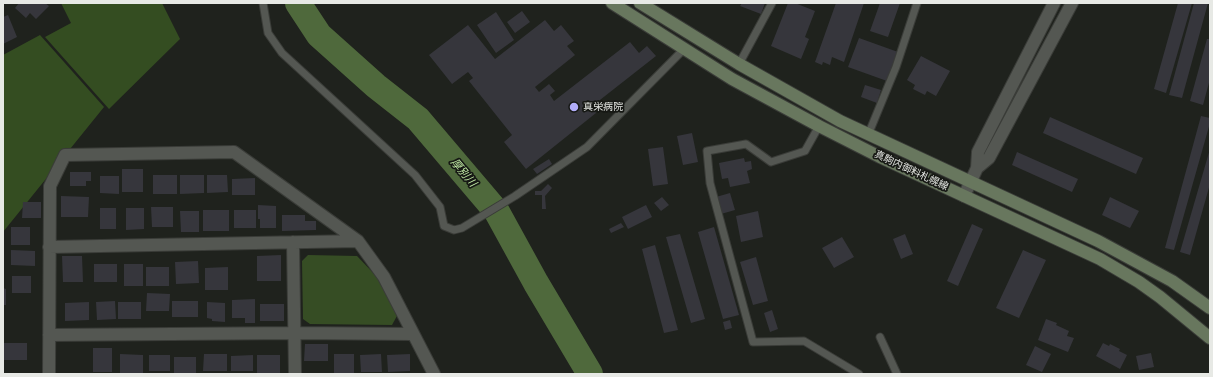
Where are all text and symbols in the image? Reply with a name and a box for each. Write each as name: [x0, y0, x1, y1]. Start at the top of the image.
marker: 真栄病院: [568, 101, 580, 113]
place label: 真栄病院: [583, 101, 623, 113]
street label: 真駒内御料札幌線: [872, 149, 950, 193]
water label: 厚別川: [447, 156, 479, 190]

